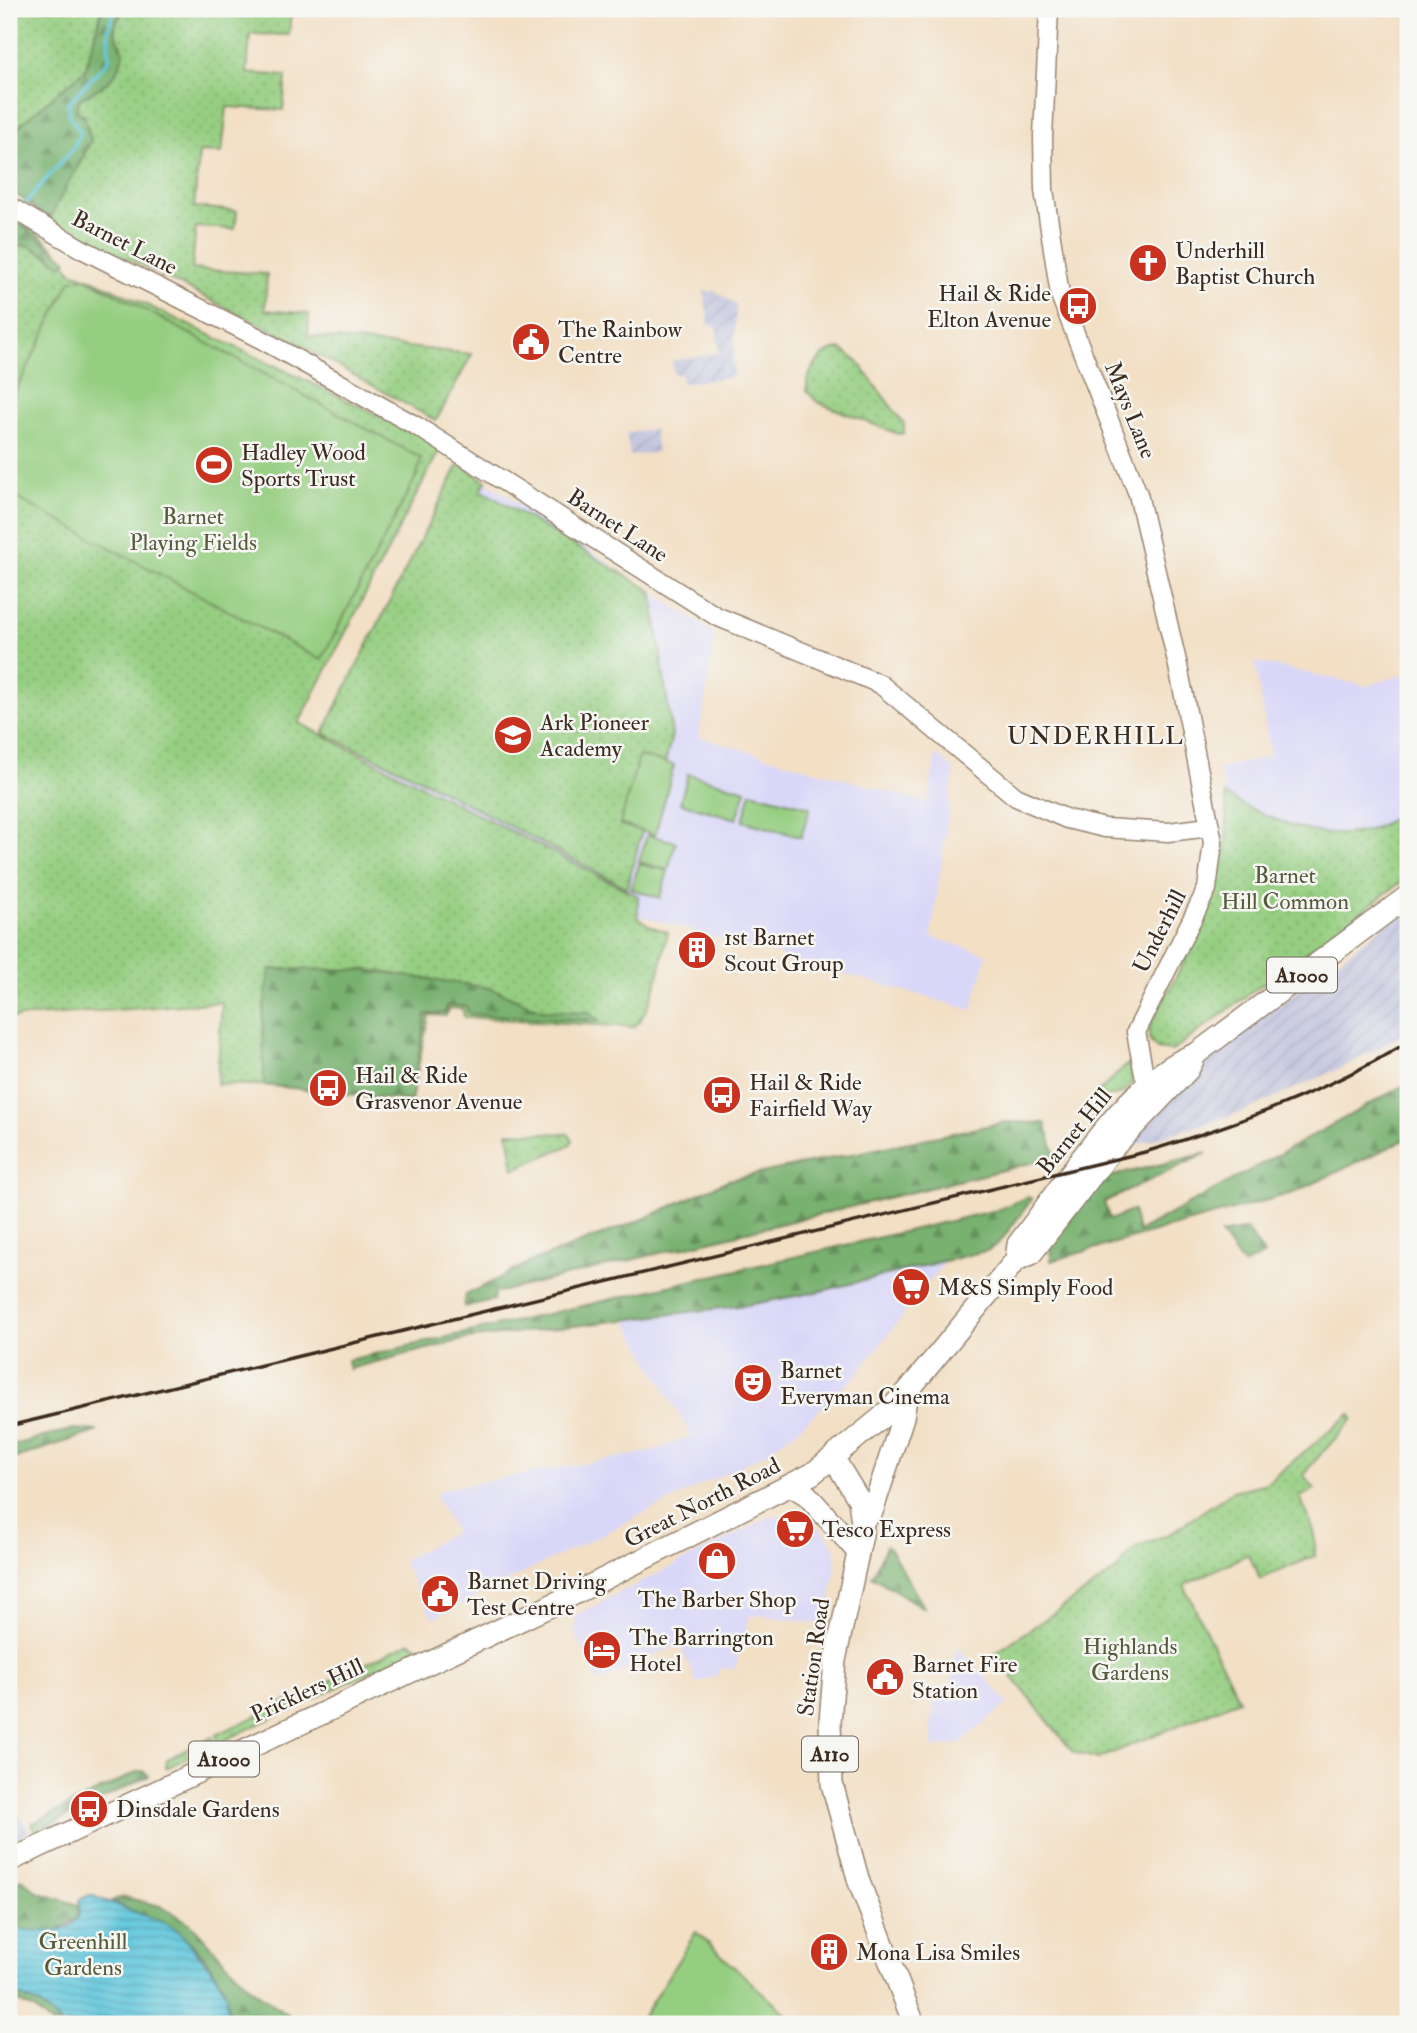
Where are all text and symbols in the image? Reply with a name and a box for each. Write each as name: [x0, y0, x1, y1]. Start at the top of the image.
street label: Barnet Lane: [67, 204, 183, 282]
place label: Underhill Baptist Church: [1175, 236, 1315, 292]
church icon: Underhill Baptist Church: [1127, 242, 1169, 284]
place label: Hail & Ride Elton Avenue: [927, 279, 1051, 334]
bus stop icon: Hail & Ride Elton Avenue: [1057, 285, 1099, 327]
place label: The Rainbow Centre: [558, 315, 683, 370]
public building icon: The Rainbow Centre: [510, 321, 552, 363]
street label: Mays Lane: [1098, 358, 1163, 463]
place label: Hadley Wood Sports Trust: [241, 438, 366, 494]
sports icon: Hadley Wood Sports Trust: [193, 444, 235, 486]
street label: Barnet Lane: [562, 482, 674, 569]
park label: Barnet Playing Fields: [129, 502, 257, 557]
place label: Ark Pioneer Academy: [539, 708, 649, 763]
school or university icon: Ark Pioneer Academy: [492, 714, 534, 756]
district label: UNDERHILL: [1007, 721, 1185, 752]
park label: Barnet Hill Common: [1221, 861, 1349, 916]
street label: Underhill: [1126, 885, 1193, 978]
place label: 1st Barnet Scout Group: [724, 923, 844, 979]
building icon: 1st Barnet Scout Group: [676, 929, 718, 971]
road number: A1000: [1267, 958, 1337, 992]
place label: Hail & Ride Grasvenor Avenue: [355, 1061, 523, 1116]
bus stop icon: Hail & Ride Grasvenor Avenue: [307, 1067, 349, 1109]
place label: Hail & Ride Fairfield Way: [749, 1068, 873, 1123]
bus stop icon: Hail & Ride Fairfield Way: [701, 1074, 743, 1116]
street label: Barnet Hill: [1031, 1082, 1118, 1181]
supermarket icon: M&S Simply Food: [890, 1266, 932, 1308]
place label: M&S Simply Food: [938, 1273, 1113, 1303]
place label: Barnet Everyman Cinema: [780, 1356, 950, 1411]
theatre icon: Barnet Everyman Cinema: [732, 1362, 774, 1404]
street label: Great North Road: [619, 1451, 785, 1554]
supermarket icon: Tesco Express: [774, 1508, 816, 1550]
place label: Tesco Express: [822, 1515, 951, 1545]
shop icon: The Barber Shop: [696, 1540, 738, 1582]
place label: Barnet Driving Test Centre: [467, 1567, 607, 1622]
public building icon: Barnet Driving Test Centre: [419, 1573, 461, 1615]
place label: The Barber Shop: [638, 1585, 796, 1615]
street label: Station Road: [791, 1596, 836, 1718]
place label: The Barrington Hotel: [629, 1623, 774, 1678]
hotel icon: The Barrington Hotel: [581, 1629, 623, 1671]
park label: Highlands Gardens: [1083, 1632, 1177, 1687]
place label: Barnet Fire Station: [912, 1650, 1018, 1705]
street label: Pricklers Hill: [246, 1652, 369, 1729]
public building icon: Barnet Fire Station: [864, 1656, 906, 1698]
road number: A110: [802, 1736, 858, 1772]
road number: A1000: [189, 1742, 259, 1776]
bus stop icon: Dinsdale Gardens: [68, 1788, 110, 1830]
place label: Dinsdale Gardens: [116, 1795, 280, 1824]
park label: Greenhill Gardens: [39, 1927, 128, 1982]
building icon: Mona Lisa Smiles: [808, 1931, 850, 1973]
place label: Mona Lisa Smiles: [856, 1938, 1020, 1967]

